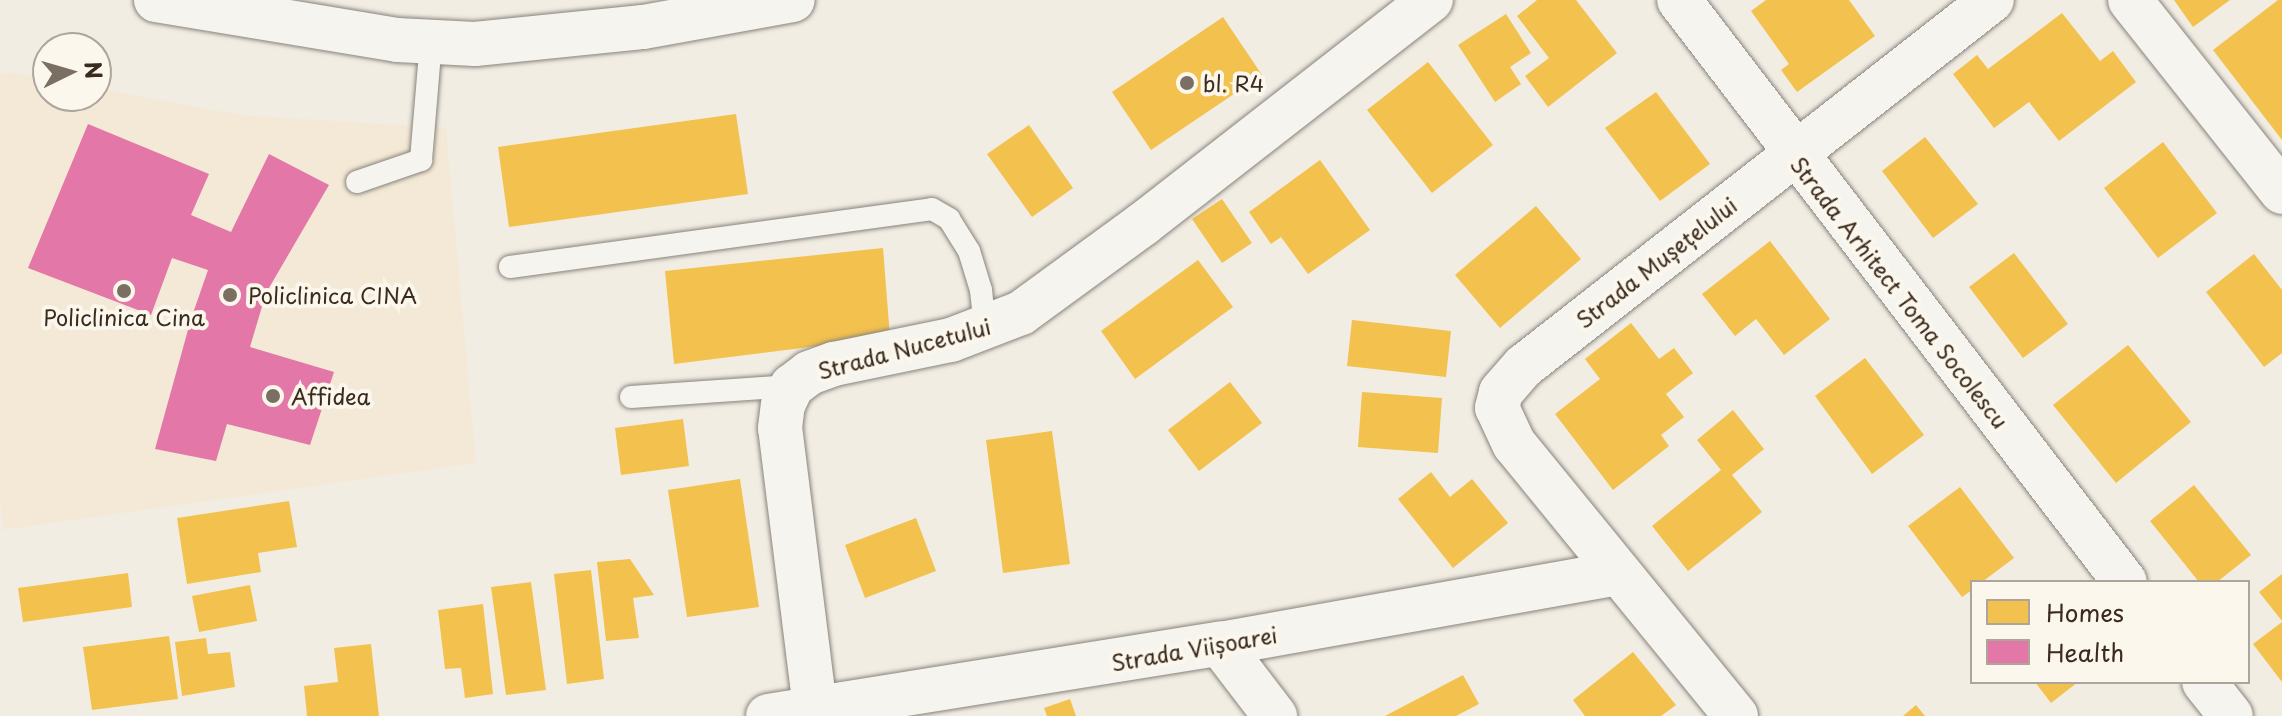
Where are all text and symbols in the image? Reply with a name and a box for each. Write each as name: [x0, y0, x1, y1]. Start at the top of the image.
north arrow: [32, 32, 112, 112]
text: N: [77, 60, 112, 80]
place label: bl. R4: [1203, 70, 1265, 96]
marker: bl. R4: [1178, 74, 1196, 92]
street label: Strada Arhitect Toma Socolescu: [1785, 150, 2015, 434]
street label: Strada Mușețelului: [1571, 191, 1741, 333]
marker: Policlinica Cina: [115, 282, 133, 300]
place label: Policlinica CINA: [248, 282, 418, 308]
marker: Policlinica CINA: [219, 284, 241, 306]
place label: Policlinica Cina: [43, 304, 205, 330]
street label: Strada Nucetului: [815, 312, 993, 384]
place label: Affidea: [291, 383, 370, 409]
marker: Affidea: [262, 385, 284, 407]
legend: [1970, 580, 2250, 684]
text: Homes: [2046, 594, 2124, 630]
street label: Strada Viișoarei: [1108, 620, 1280, 676]
text: Health: [2046, 634, 2124, 670]

